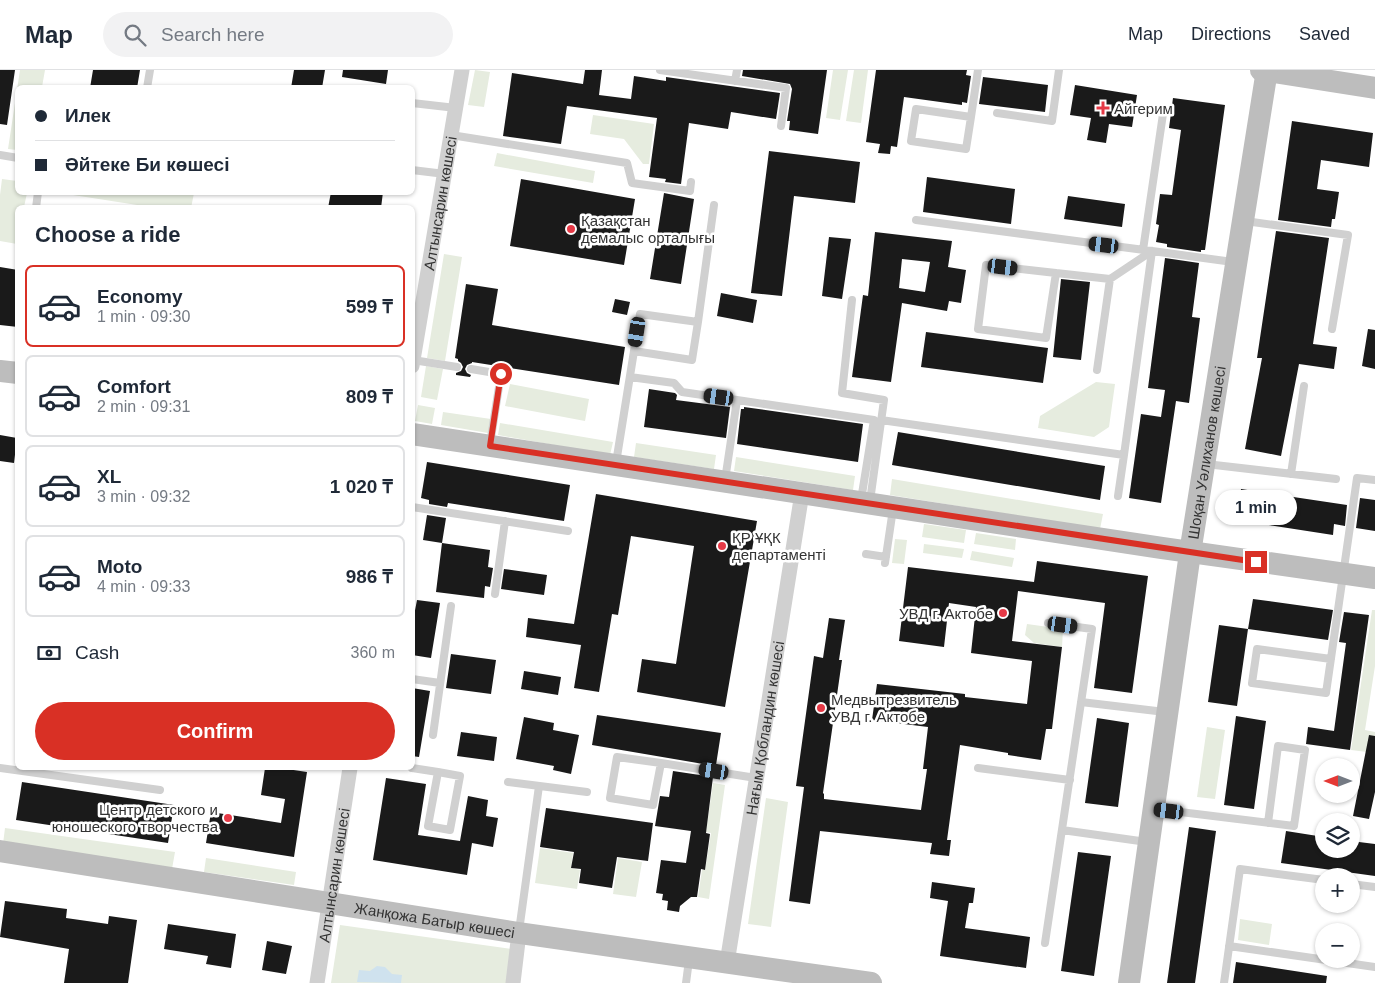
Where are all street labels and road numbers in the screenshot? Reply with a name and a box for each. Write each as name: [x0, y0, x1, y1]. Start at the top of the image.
street label: Алтынсарин көшесі: [420, 135, 459, 272]
street label: Шоқан Уәлиханов көшесі: [1184, 365, 1228, 540]
street label: Нағым Қобландин көшесі: [742, 640, 787, 816]
street label: Алтынсарин көшесі: [315, 807, 352, 944]
street label: Жанқожа Батыр көшесі: [353, 899, 516, 941]

